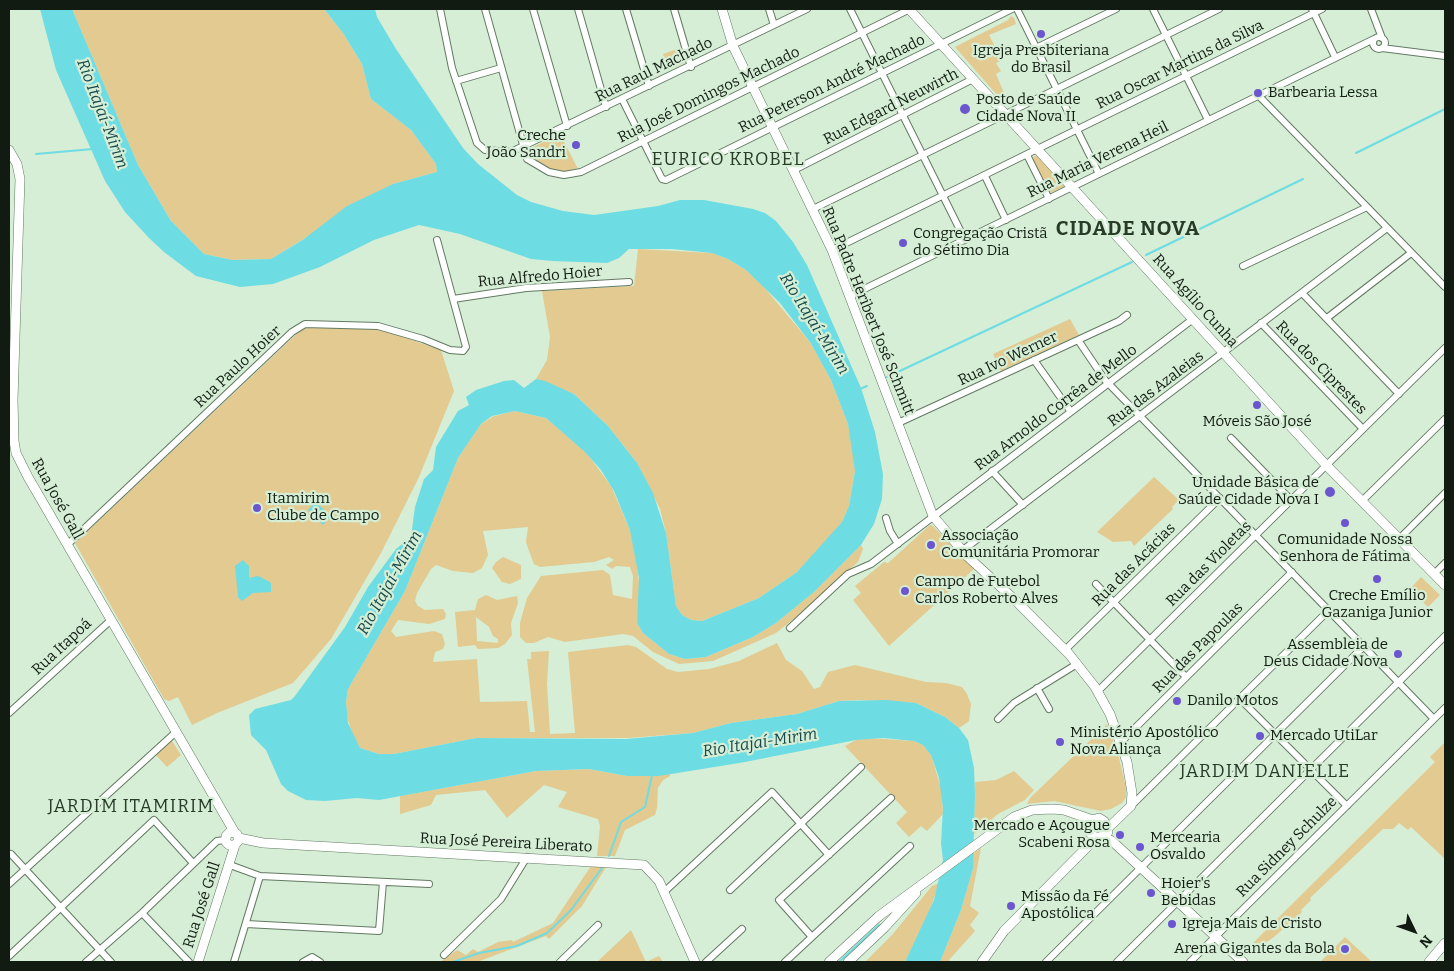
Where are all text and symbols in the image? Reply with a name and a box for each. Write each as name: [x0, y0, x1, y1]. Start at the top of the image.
street label: Rua Oscar Martins da Silva: [1093, 17, 1267, 113]
marker: Igreja Presbiteriana do Brasil: [1035, 28, 1047, 40]
street label: Rua Peterson André Machado: [736, 31, 928, 137]
street label: Rua Raul Machado: [592, 34, 716, 106]
place label: Igreja Presbiteriana do Brasil: [973, 42, 1109, 77]
street label: Rua José Domingos Machado: [615, 43, 803, 147]
water label: Rio Itajaí-Mirim: [72, 57, 132, 171]
street label: Rua Edgard Neuwirth: [820, 65, 962, 149]
place label: Barbearia Lessa: [1268, 84, 1378, 102]
marker: Barbearia Lessa: [1252, 87, 1264, 99]
place label: Posto de Saúde Cidade Nova II: [976, 91, 1081, 126]
marker: Posto de Saúde Cidade Nova II: [958, 102, 972, 116]
street label: Rua Maria Verena Heil: [1025, 118, 1171, 202]
place label: Creche João Sandri: [487, 127, 566, 162]
marker: Creche João Sandri: [570, 139, 582, 151]
district label: EURICO KROBEL: [650, 149, 806, 171]
street label: Rua Padre Heribert José Schmitt: [818, 204, 918, 418]
district label: CIDADE NOVA: [1054, 217, 1202, 241]
place label: Congregação Cristã do Sétimo Dia: [913, 225, 1048, 260]
marker: Congregação Cristã do Sétimo Dia: [897, 237, 909, 249]
street label: Rua Agílio Cunha: [1148, 251, 1242, 351]
street label: Rua Alfredo Hoier: [477, 263, 603, 291]
water label: Rio Itajaí-Mirim: [775, 270, 853, 378]
street label: Rua dos Ciprestes: [1272, 318, 1370, 418]
street label: Rua Paulo Hoier: [191, 322, 285, 412]
street label: Rua Ivo Werner: [955, 328, 1061, 390]
street label: Rua Arnoldo Corrêa de Mello: [971, 341, 1141, 475]
street label: Rua das Azaleias: [1105, 347, 1207, 431]
marker: Móveis São José: [1251, 399, 1263, 411]
place label: Móveis São José: [1202, 413, 1312, 431]
street label: Rua José Gall: [27, 455, 87, 543]
place label: Unidade Básica de Saúde Cidade Nova I: [1178, 474, 1319, 509]
marker: Unidade Básica de Saúde Cidade Nova I: [1323, 485, 1337, 499]
place label: Itamirim Clube de Campo: [267, 490, 379, 525]
marker: Itamirim Clube de Campo: [251, 502, 263, 514]
marker: Comunidade Nossa Senhora de Fátima: [1339, 517, 1351, 529]
street label: Rua das Violetas: [1163, 518, 1255, 610]
street label: Rua das Acácias: [1089, 520, 1179, 610]
place label: Associação Comunitária Promorar: [941, 527, 1099, 562]
water label: Rio Itajaí-Mirim: [354, 528, 426, 638]
place label: Comunidade Nossa Senhora de Fátima: [1277, 531, 1413, 566]
marker: Associação Comunitária Promorar: [925, 539, 937, 551]
place label: Campo de Futebol Carlos Roberto Alves: [915, 573, 1058, 608]
marker: Creche Emílio Gazaniga Junior: [1371, 573, 1383, 585]
marker: Campo de Futebol Carlos Roberto Alves: [899, 585, 911, 597]
place label: Creche Emílio Gazaniga Junior: [1321, 587, 1433, 622]
street label: Rua das Papoulas: [1149, 599, 1247, 697]
street label: Rua Itapoá: [29, 615, 95, 679]
place label: Assembleia de Deus Cidade Nova: [1263, 636, 1388, 671]
marker: Assembleia de Deus Cidade Nova: [1392, 648, 1404, 660]
place label: Danilo Motos: [1187, 692, 1278, 710]
marker: Danilo Motos: [1171, 695, 1183, 707]
water label: Rio Itajaí-Mirim: [701, 724, 819, 762]
place label: Ministério Apostólico Nova Aliança: [1070, 724, 1219, 759]
place label: Mercado UtiLar: [1270, 727, 1378, 745]
marker: Mercado UtiLar: [1254, 730, 1266, 742]
marker: Ministério Apostólico Nova Aliança: [1054, 736, 1066, 748]
district label: JARDIM DANIELLE: [1178, 761, 1352, 783]
street label: Rua Sidney Schulze: [1233, 793, 1341, 901]
district label: JARDIM ITAMIRIM: [46, 796, 216, 818]
place label: Mercado e Açougue Scabeni Rosa: [973, 817, 1110, 852]
street label: Rua José Pereira Liberato: [419, 829, 593, 857]
marker: Mercado e Açougue Scabeni Rosa: [1114, 829, 1126, 841]
place label: Mercearia Osvaldo: [1150, 829, 1220, 864]
marker: Mercearia Osvaldo: [1134, 841, 1146, 853]
street label: Rua José Gall: [180, 860, 224, 950]
place label: Hoier's Bebidas: [1161, 875, 1216, 910]
marker: Hoier's Bebidas: [1145, 887, 1157, 899]
place label: Missão da Fé Apostólica: [1021, 888, 1109, 923]
marker: Missão da Fé Apostólica: [1005, 900, 1017, 912]
north arrow: [1389, 906, 1439, 956]
place label: Igreja Mais de Cristo: [1182, 915, 1322, 933]
marker: Igreja Mais de Cristo: [1166, 918, 1178, 930]
text: N: [1416, 932, 1435, 951]
place label: Arena Gigantes da Bola: [1174, 940, 1335, 958]
marker: Arena Gigantes da Bola: [1339, 943, 1351, 955]

